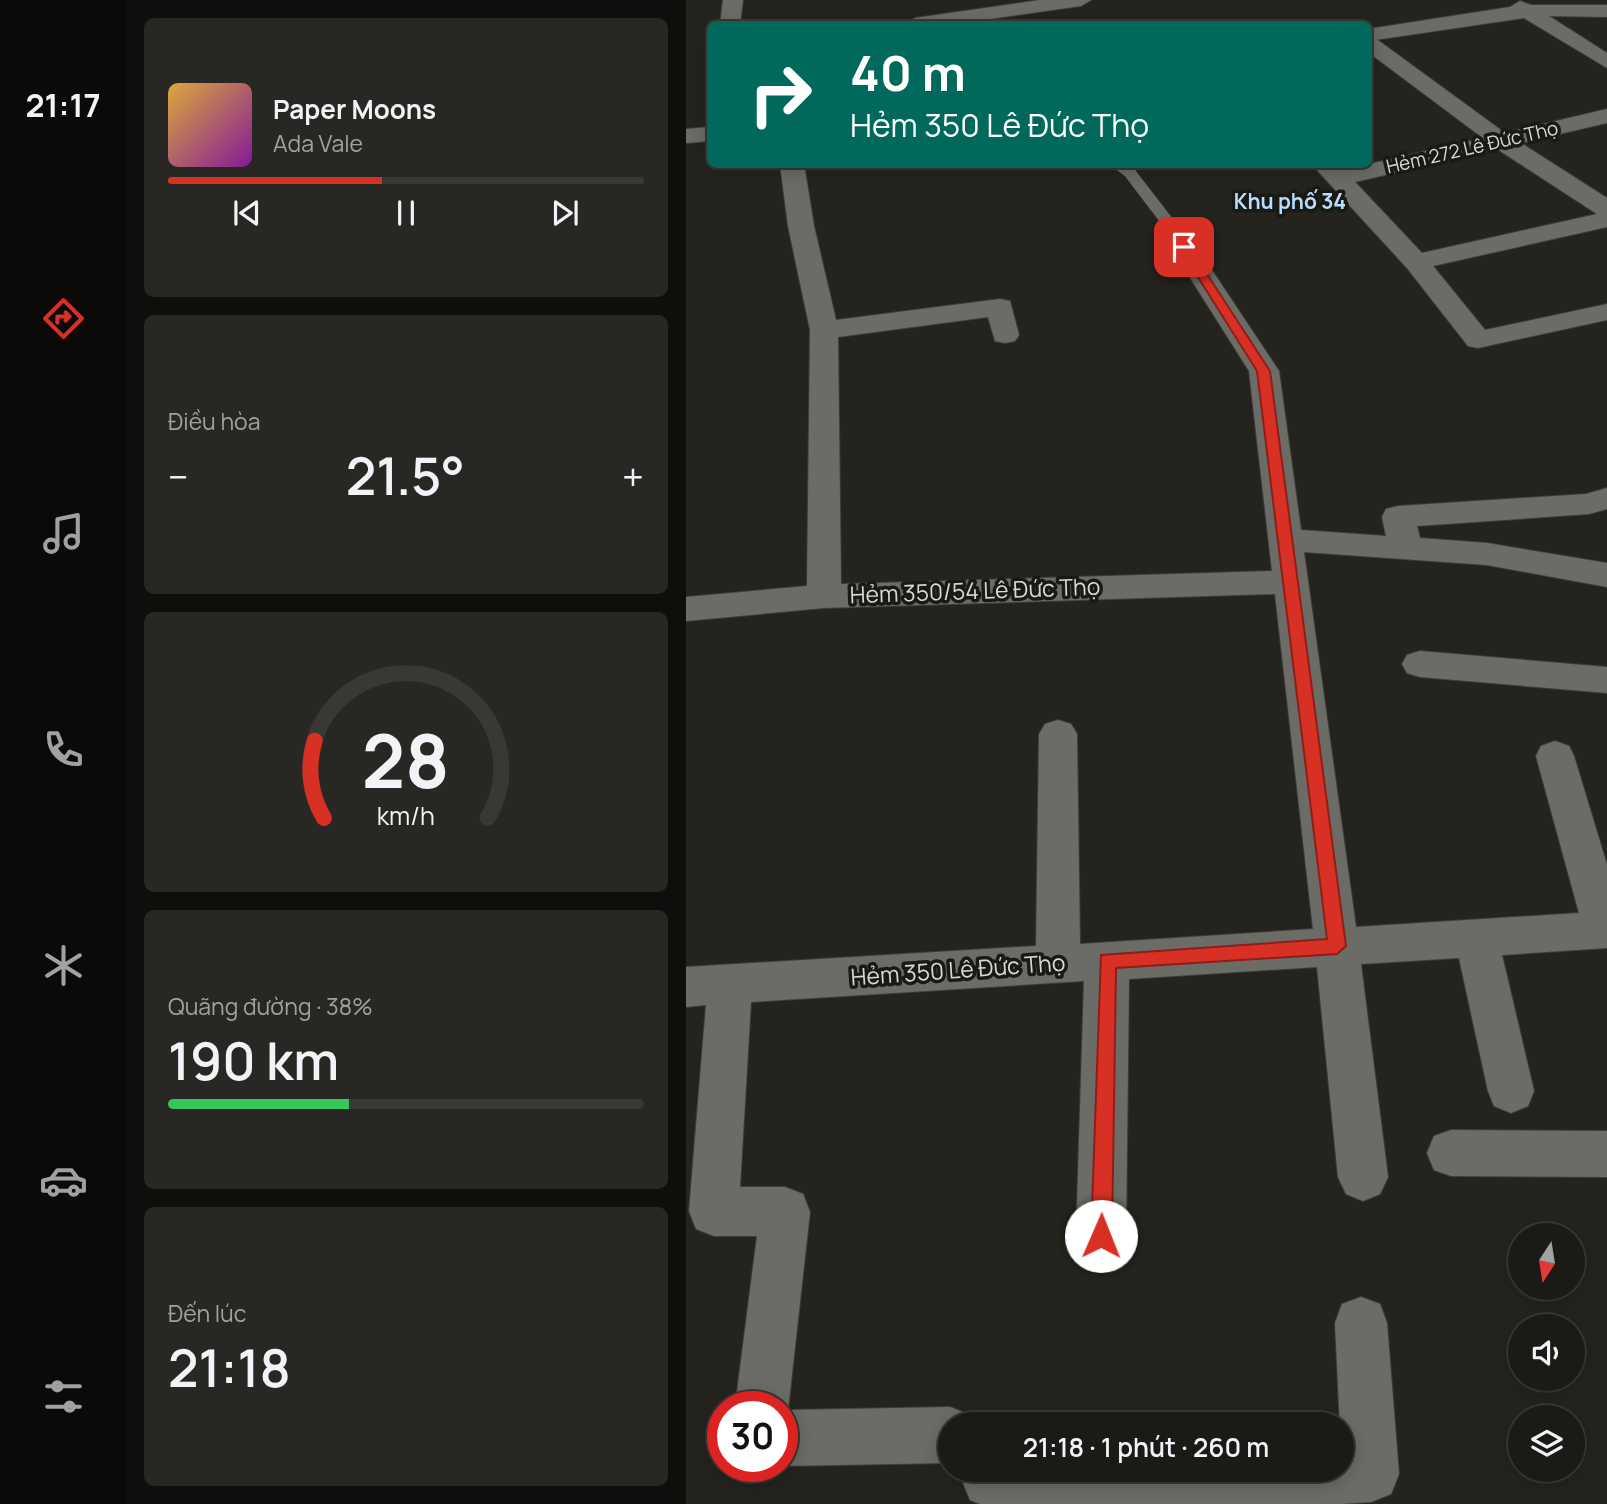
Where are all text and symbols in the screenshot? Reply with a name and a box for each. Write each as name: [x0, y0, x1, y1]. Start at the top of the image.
text: 40 m: [850, 39, 966, 106]
icon: right: [735, 49, 826, 140]
text: 21:17: [25, 83, 101, 127]
text: Paper Moons: [273, 91, 436, 127]
text: Hẻm 350 Lê Đức Thọ: [850, 103, 1149, 147]
street label: Hẻm 272 Lê Đức Thọ: [1383, 115, 1561, 179]
text: Ada Vale: [273, 127, 363, 159]
district label: Khu phố 34: [1234, 187, 1346, 215]
icon: previous: [228, 194, 266, 232]
icon: pause: [387, 194, 425, 232]
icon: next: [546, 194, 584, 232]
pin: [1154, 217, 1214, 277]
icon: arrive: [1165, 228, 1203, 266]
icon: directions: [39, 294, 88, 343]
text: Điều hòa: [168, 405, 260, 437]
text: 21.5°: [346, 440, 465, 511]
text: −: [168, 450, 189, 502]
text: +: [622, 450, 644, 502]
icon: music: [39, 509, 88, 558]
street label: Hẻm 350/54 Lê Đức Thọ: [849, 570, 1101, 610]
text: 28: [362, 710, 450, 810]
icon: phone: [39, 725, 88, 774]
text: km/h: [377, 798, 435, 833]
icon: climate: [39, 941, 88, 990]
street label: Hẻm 350 Lê Đức Thọ: [850, 946, 1066, 992]
text: Quãng đường · 38%: [168, 990, 373, 1022]
text: 190 km: [168, 1025, 339, 1096]
icon: car: [39, 1156, 88, 1205]
position arrow: [1064, 1199, 1138, 1273]
north arrow: [1508, 1223, 1586, 1300]
map controls: [1508, 1223, 1585, 1482]
text: Đến lúc: [168, 1297, 246, 1329]
button: sound: [1508, 1314, 1585, 1391]
text: 21:18: [168, 1332, 291, 1403]
icon: filters: [39, 1372, 88, 1421]
speed limit sign: 30: [707, 1391, 798, 1482]
button: layers: [1508, 1405, 1585, 1482]
text: 21:18 · 1 phút · 260 m: [1023, 1429, 1269, 1465]

